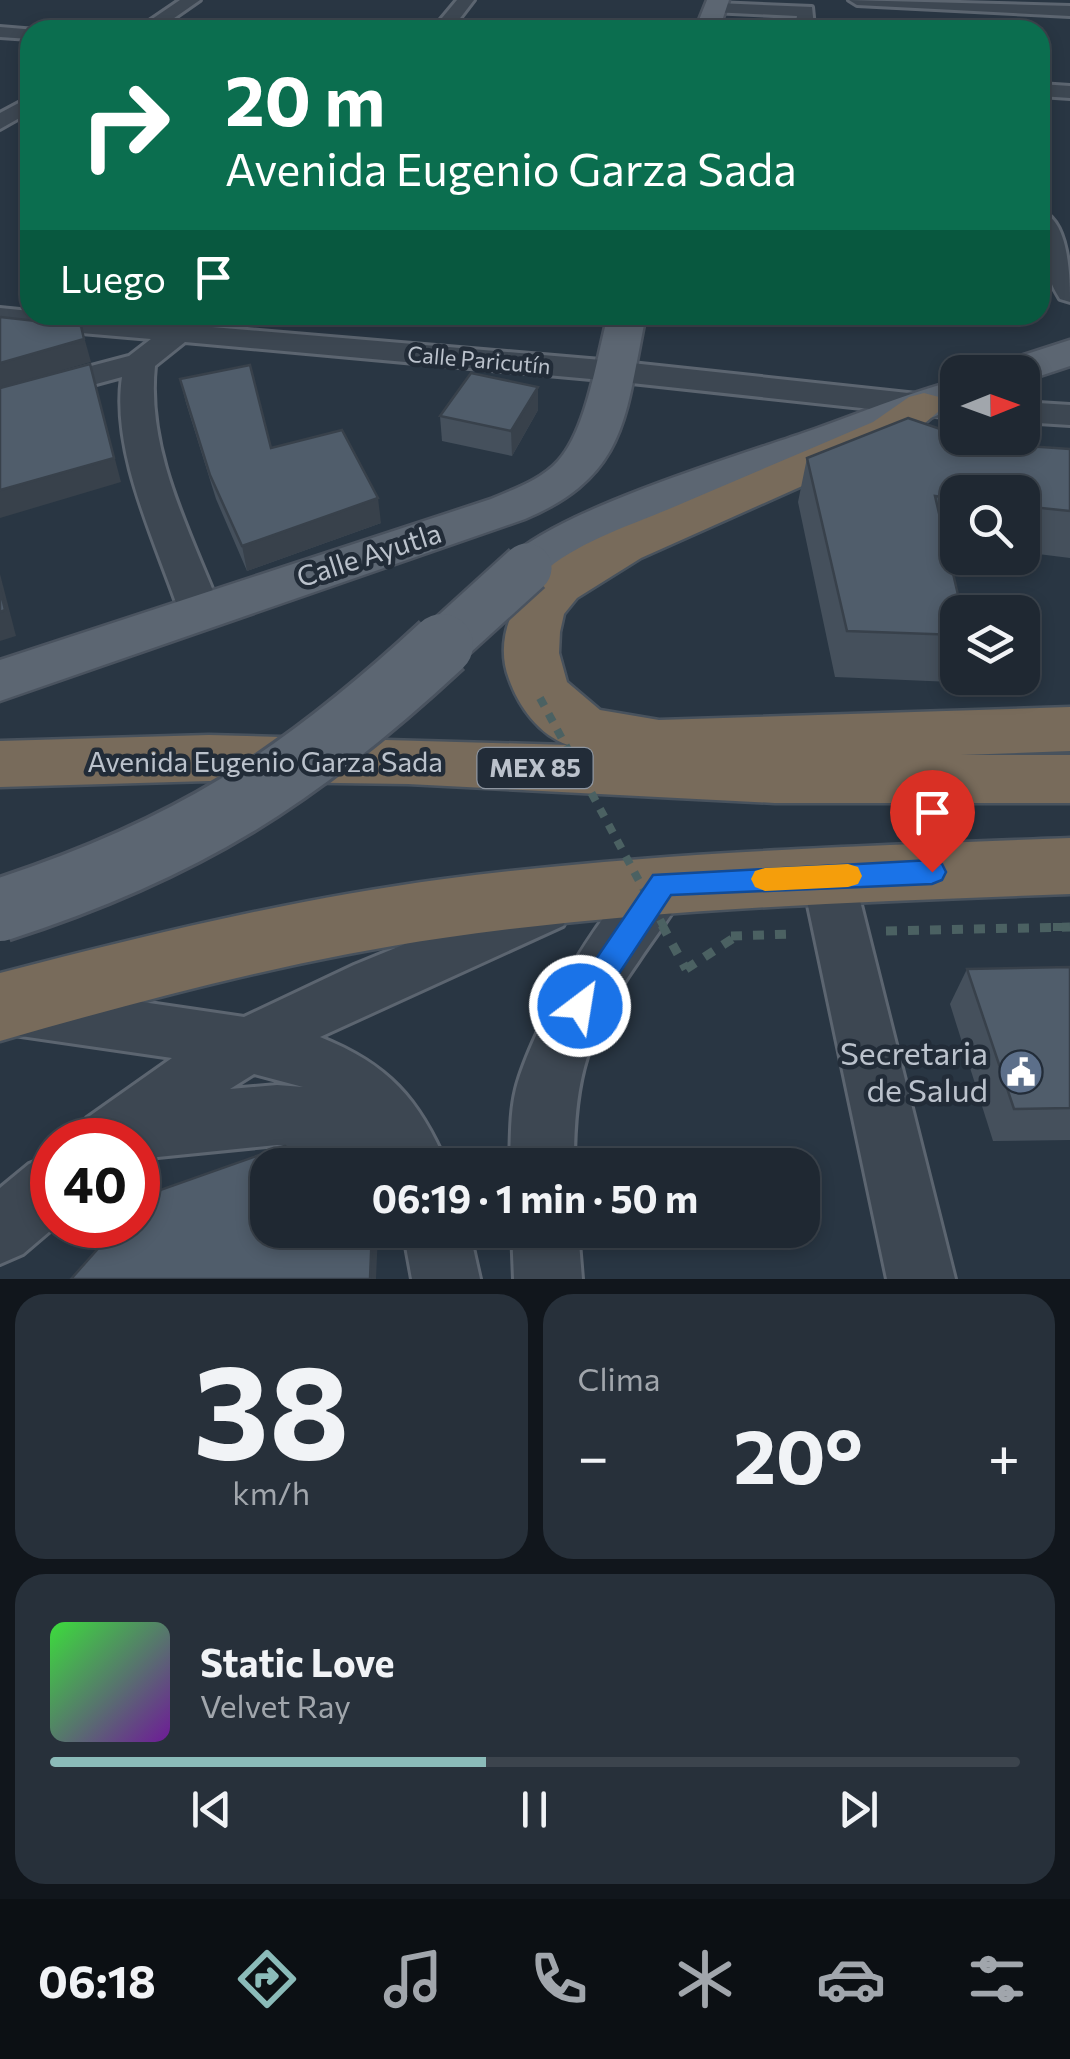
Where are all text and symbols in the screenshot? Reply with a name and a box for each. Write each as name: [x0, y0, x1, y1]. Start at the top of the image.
text: 20 m: [225, 55, 385, 140]
icon: right: [60, 60, 190, 190]
text: Avenida Eugenio Garza Sada: [225, 140, 797, 195]
icon: arrive: [186, 250, 241, 305]
text: Luego: [60, 254, 166, 301]
street label: Calle Paricutín: [406, 340, 552, 379]
north arrow: [940, 355, 1040, 455]
map controls: [940, 355, 1040, 695]
button: search: [940, 475, 1040, 575]
street label: Calle Ayutla: [292, 515, 445, 593]
button: layers: [940, 595, 1040, 695]
street label: Avenida Eugenio Garza Sada: [87, 744, 443, 778]
road number: MEX 85: [478, 748, 592, 788]
pin: [890, 770, 975, 873]
icon: arrive: [905, 785, 960, 840]
position arrow: [528, 954, 632, 1058]
place label: Secretaria de Salud: [840, 1032, 988, 1109]
public building icon: Secretaria de Salud: [998, 1049, 1044, 1095]
speed limit sign: 40: [30, 1118, 160, 1248]
text: 06:19 · 1 min · 50 m: [372, 1174, 698, 1221]
text: 38: [193, 1327, 349, 1486]
text: Clima: [578, 1358, 660, 1398]
text: 20°: [733, 1408, 863, 1499]
text: −: [578, 1421, 609, 1488]
text: +: [988, 1421, 1020, 1488]
text: km/h: [232, 1472, 310, 1512]
text: Static Love: [200, 1638, 395, 1685]
text: Velvet Ray: [200, 1685, 351, 1725]
icon: previous: [184, 1782, 239, 1837]
icon: pause: [507, 1782, 562, 1837]
icon: next: [831, 1782, 886, 1837]
icon: directions: [232, 1944, 302, 2014]
icon: music: [378, 1944, 448, 2014]
icon: phone: [524, 1944, 594, 2014]
icon: climate: [670, 1944, 740, 2014]
icon: car: [816, 1944, 886, 2014]
icon: filters: [962, 1944, 1032, 2014]
text: 06:18: [38, 1952, 156, 2007]

